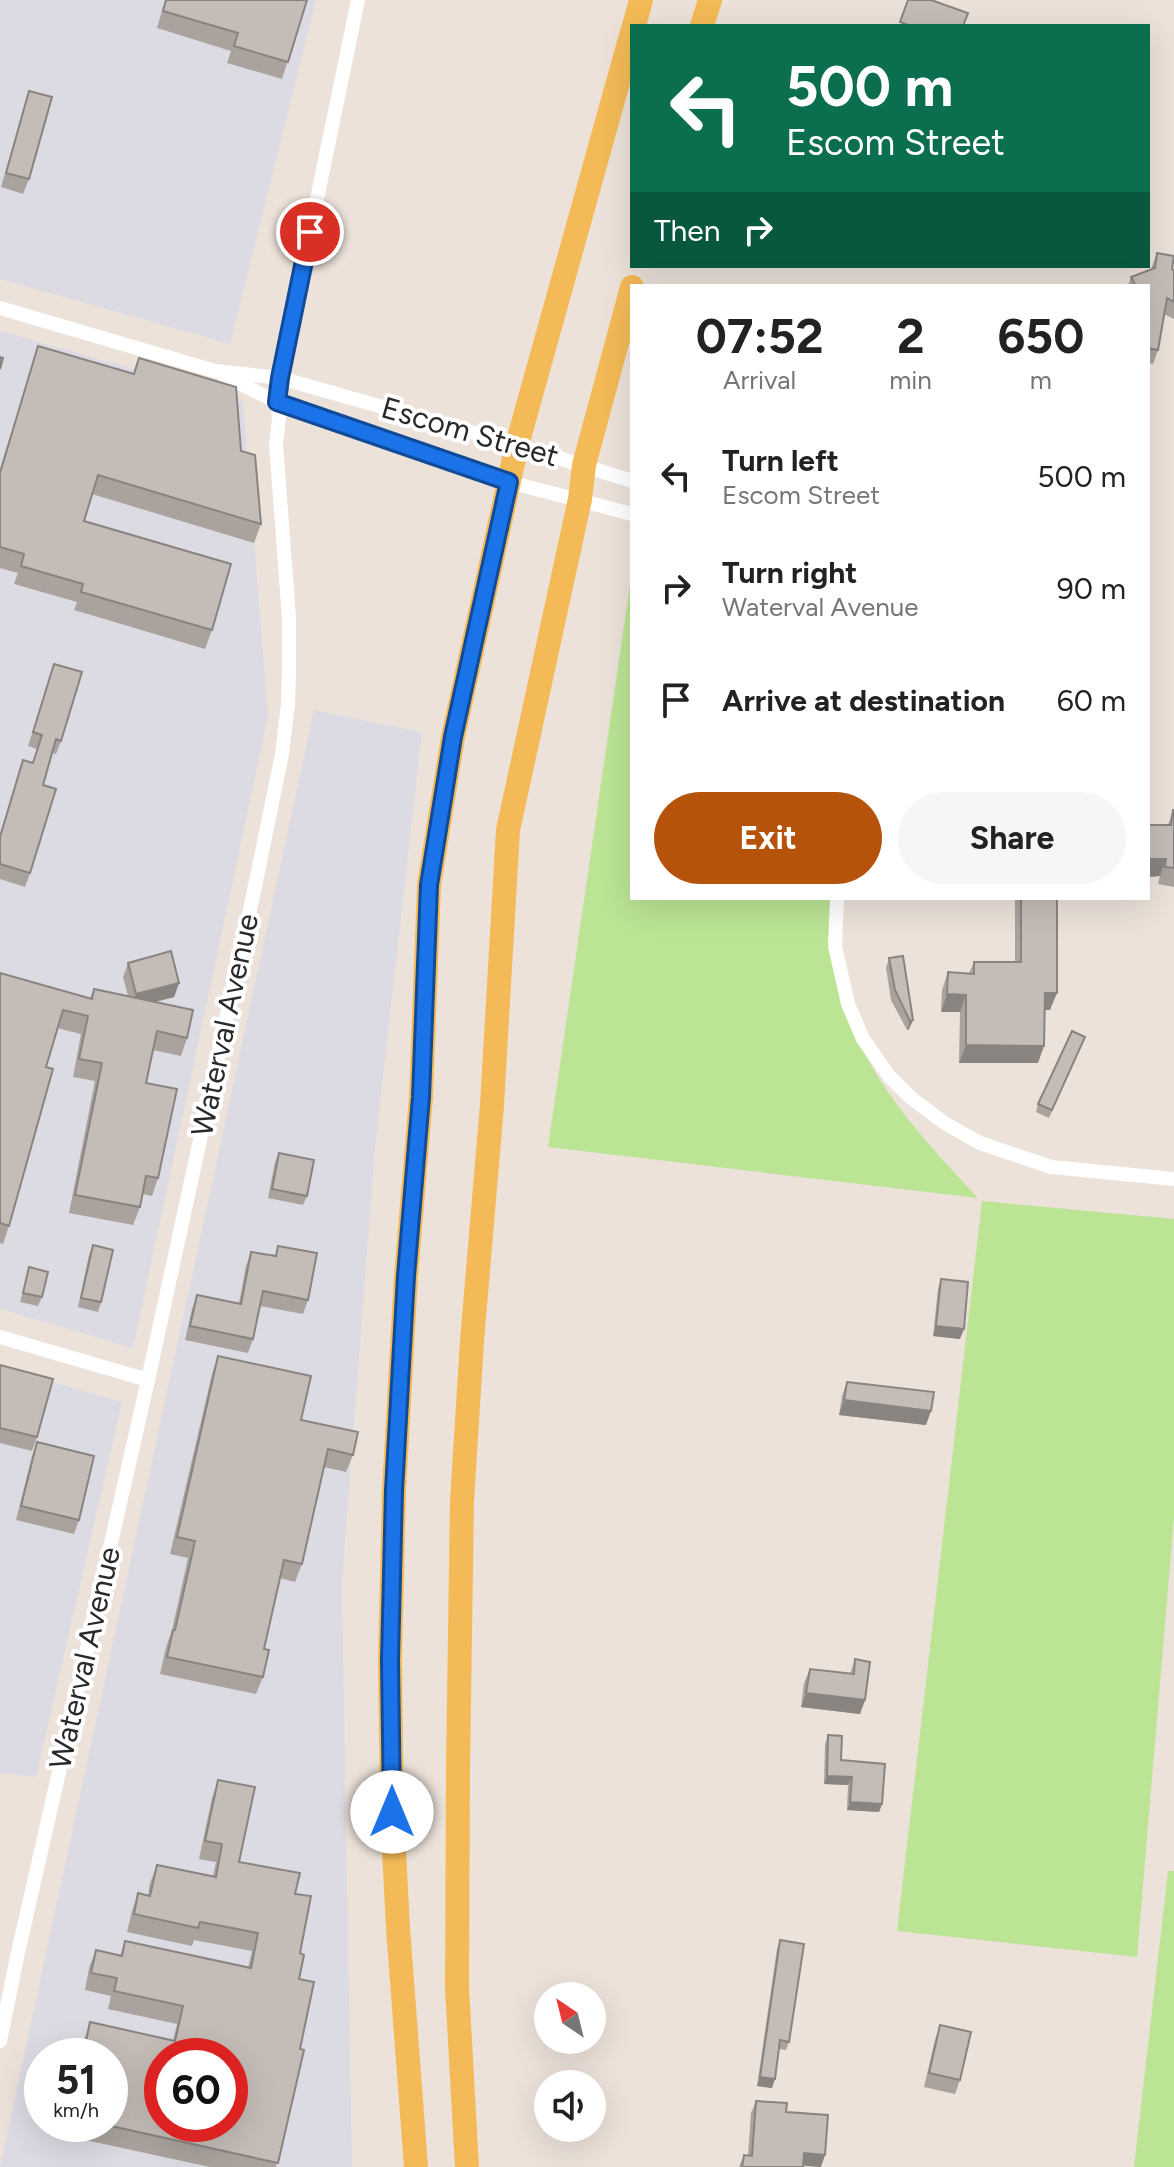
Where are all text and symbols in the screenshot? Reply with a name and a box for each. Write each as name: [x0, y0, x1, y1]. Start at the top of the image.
text: 500 m: [786, 53, 953, 120]
icon: left: [654, 56, 758, 160]
text: Escom Street: [786, 121, 1005, 164]
pin: [276, 198, 344, 266]
icon: right: [736, 208, 780, 252]
icon: arrive: [288, 210, 332, 254]
text: Then: [654, 212, 720, 249]
text: 07:52: [696, 307, 824, 365]
text: 2: [897, 307, 924, 365]
text: 650: [998, 307, 1084, 365]
text: Arrival: [723, 364, 796, 396]
text: min: [889, 364, 932, 396]
text: m: [1030, 364, 1052, 396]
street label: Escom Street: [377, 389, 563, 474]
text: Turn left: [722, 442, 839, 479]
icon: left: [654, 454, 698, 498]
text: 500 m: [1037, 458, 1126, 495]
text: Escom Street: [722, 479, 880, 511]
text: Turn right: [722, 554, 857, 591]
icon: right: [654, 566, 698, 610]
text: 90 m: [1057, 570, 1126, 607]
text: Waterval Avenue: [722, 591, 918, 623]
icon: arrive: [654, 678, 698, 722]
text: Arrive at destination: [722, 682, 1005, 719]
text: 60 m: [1057, 682, 1126, 719]
button: Exit: [654, 792, 882, 884]
button: Share: [898, 792, 1126, 884]
street label: Waterval Avenue: [183, 910, 266, 1140]
street label: Waterval Avenue: [41, 1543, 128, 1772]
position arrow: [350, 1770, 434, 1854]
north arrow: [534, 1982, 606, 2054]
map controls: [534, 1982, 606, 2142]
speed limit sign: 60: [144, 2038, 248, 2142]
text: 51: [56, 2056, 96, 2104]
button: sound: [534, 2070, 606, 2142]
text: km/h: [53, 2098, 99, 2122]

